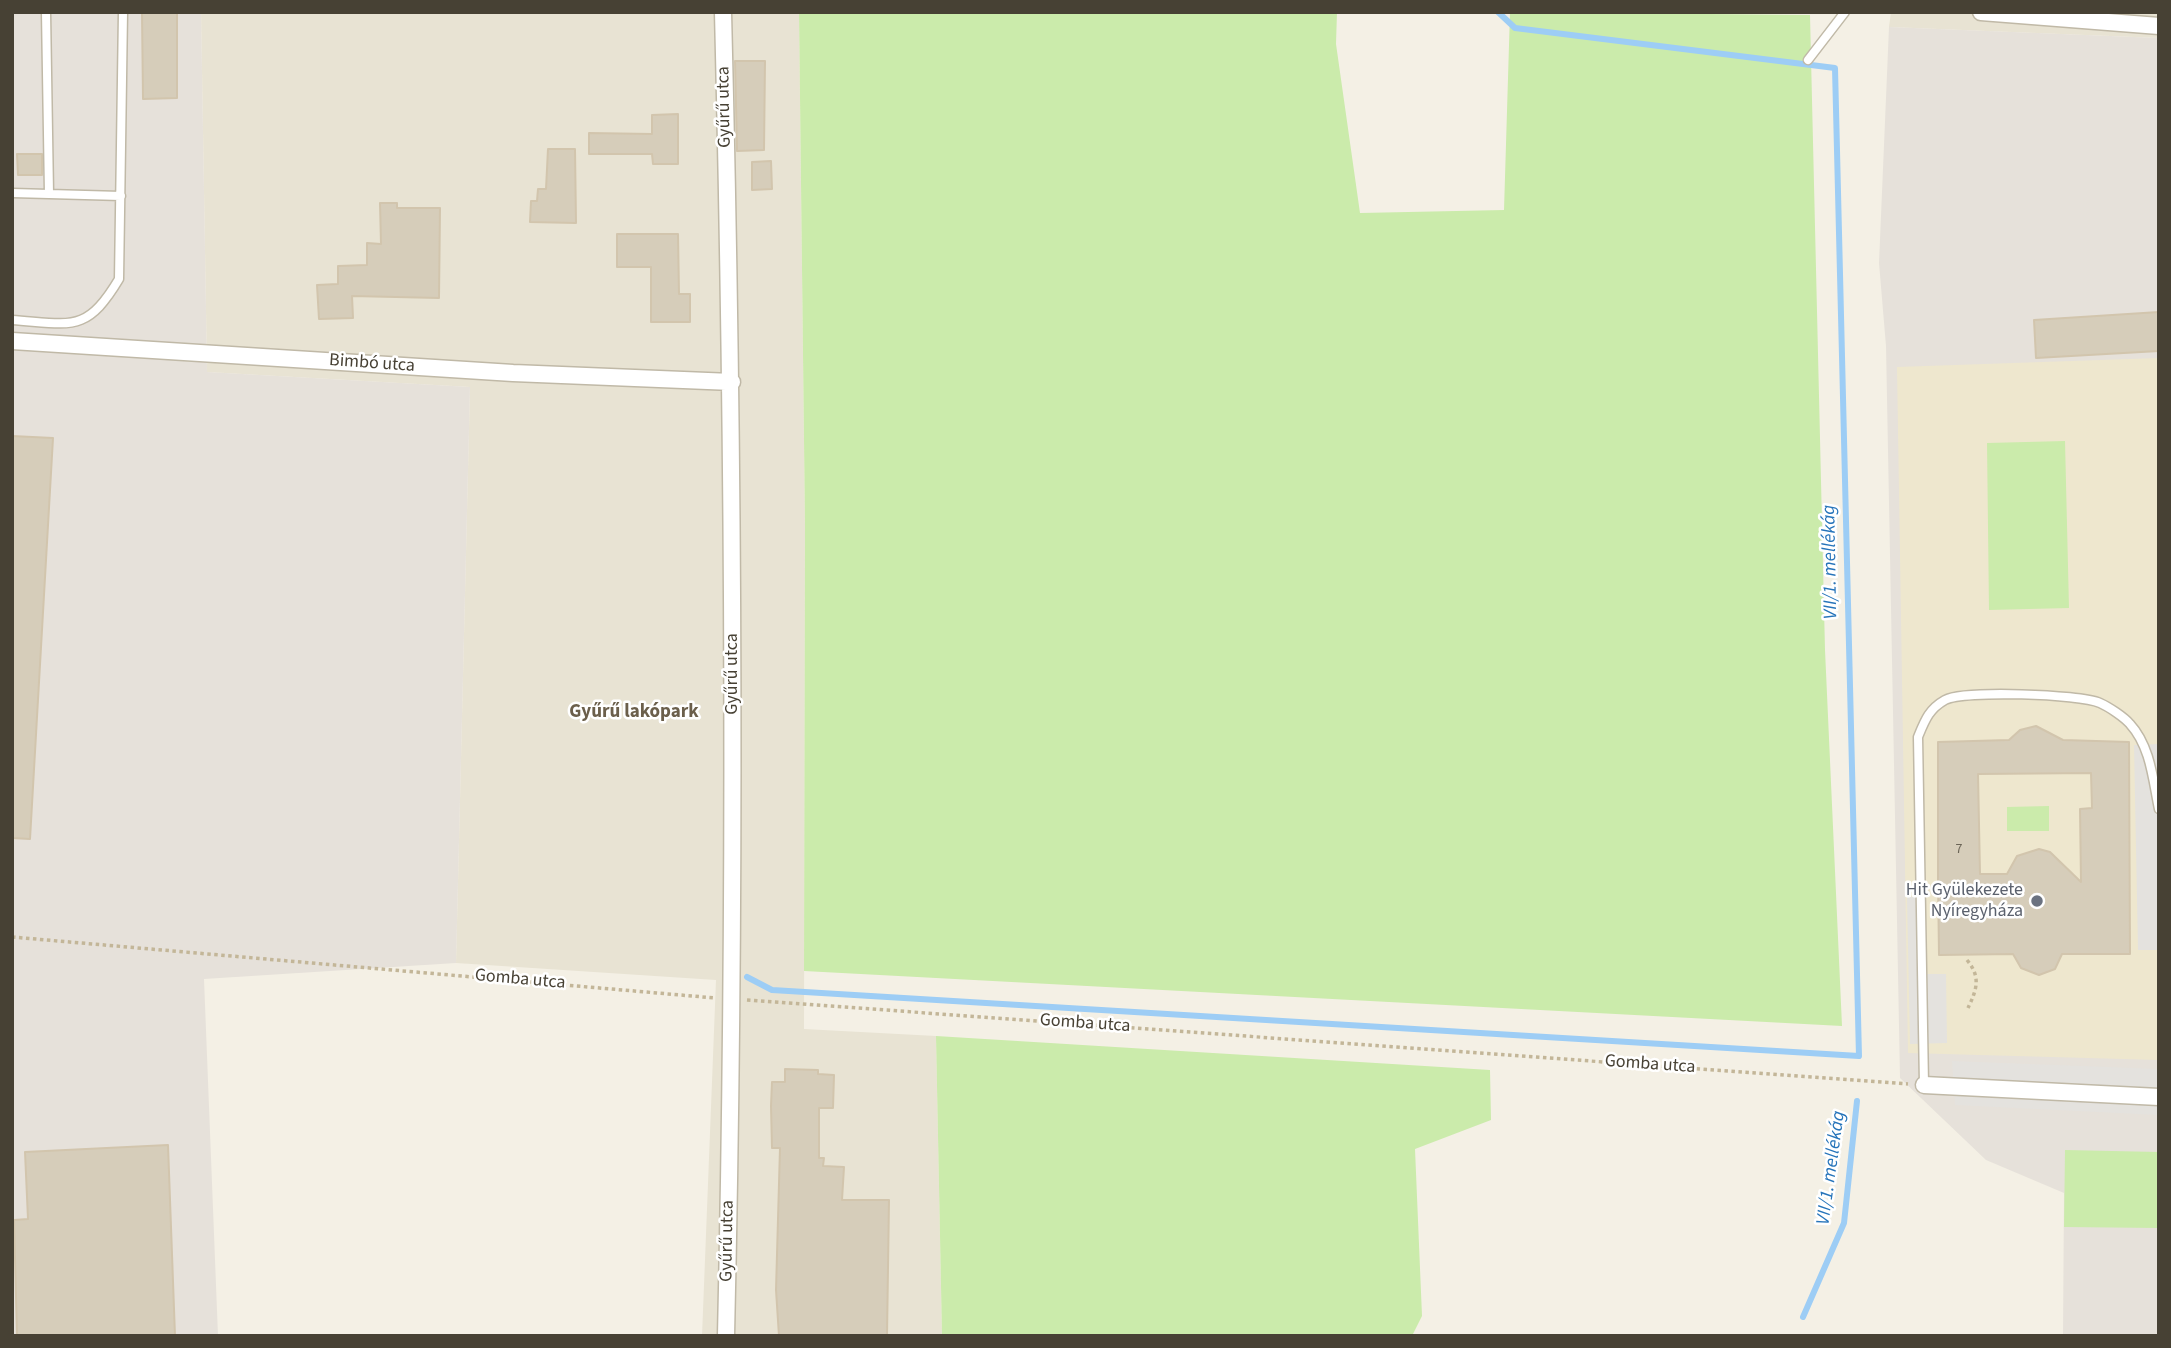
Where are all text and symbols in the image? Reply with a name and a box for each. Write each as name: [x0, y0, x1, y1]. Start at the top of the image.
street label: Gyűrű utca: [713, 66, 737, 148]
street label: Bimbó utca: [328, 350, 416, 378]
water label: VII/1. mellékág: [1819, 504, 1843, 620]
street label: Gyűrű utca: [722, 633, 744, 715]
district label: Gyűrű lakópark: [569, 702, 699, 724]
house number: 7: [1956, 842, 1962, 858]
place label: Hit Gyülekezete Nyíregyháza: [1906, 880, 2023, 922]
marker: Hit Gyülekezete Nyíregyháza: [2029, 893, 2045, 909]
street label: Gomba utca: [474, 965, 566, 995]
street label: Gomba utca: [1039, 1010, 1131, 1038]
street label: Gomba utca: [1604, 1051, 1696, 1079]
water label: VII/1. mellékág: [1813, 1110, 1851, 1226]
street label: Gyűrű utca: [716, 1200, 740, 1282]

